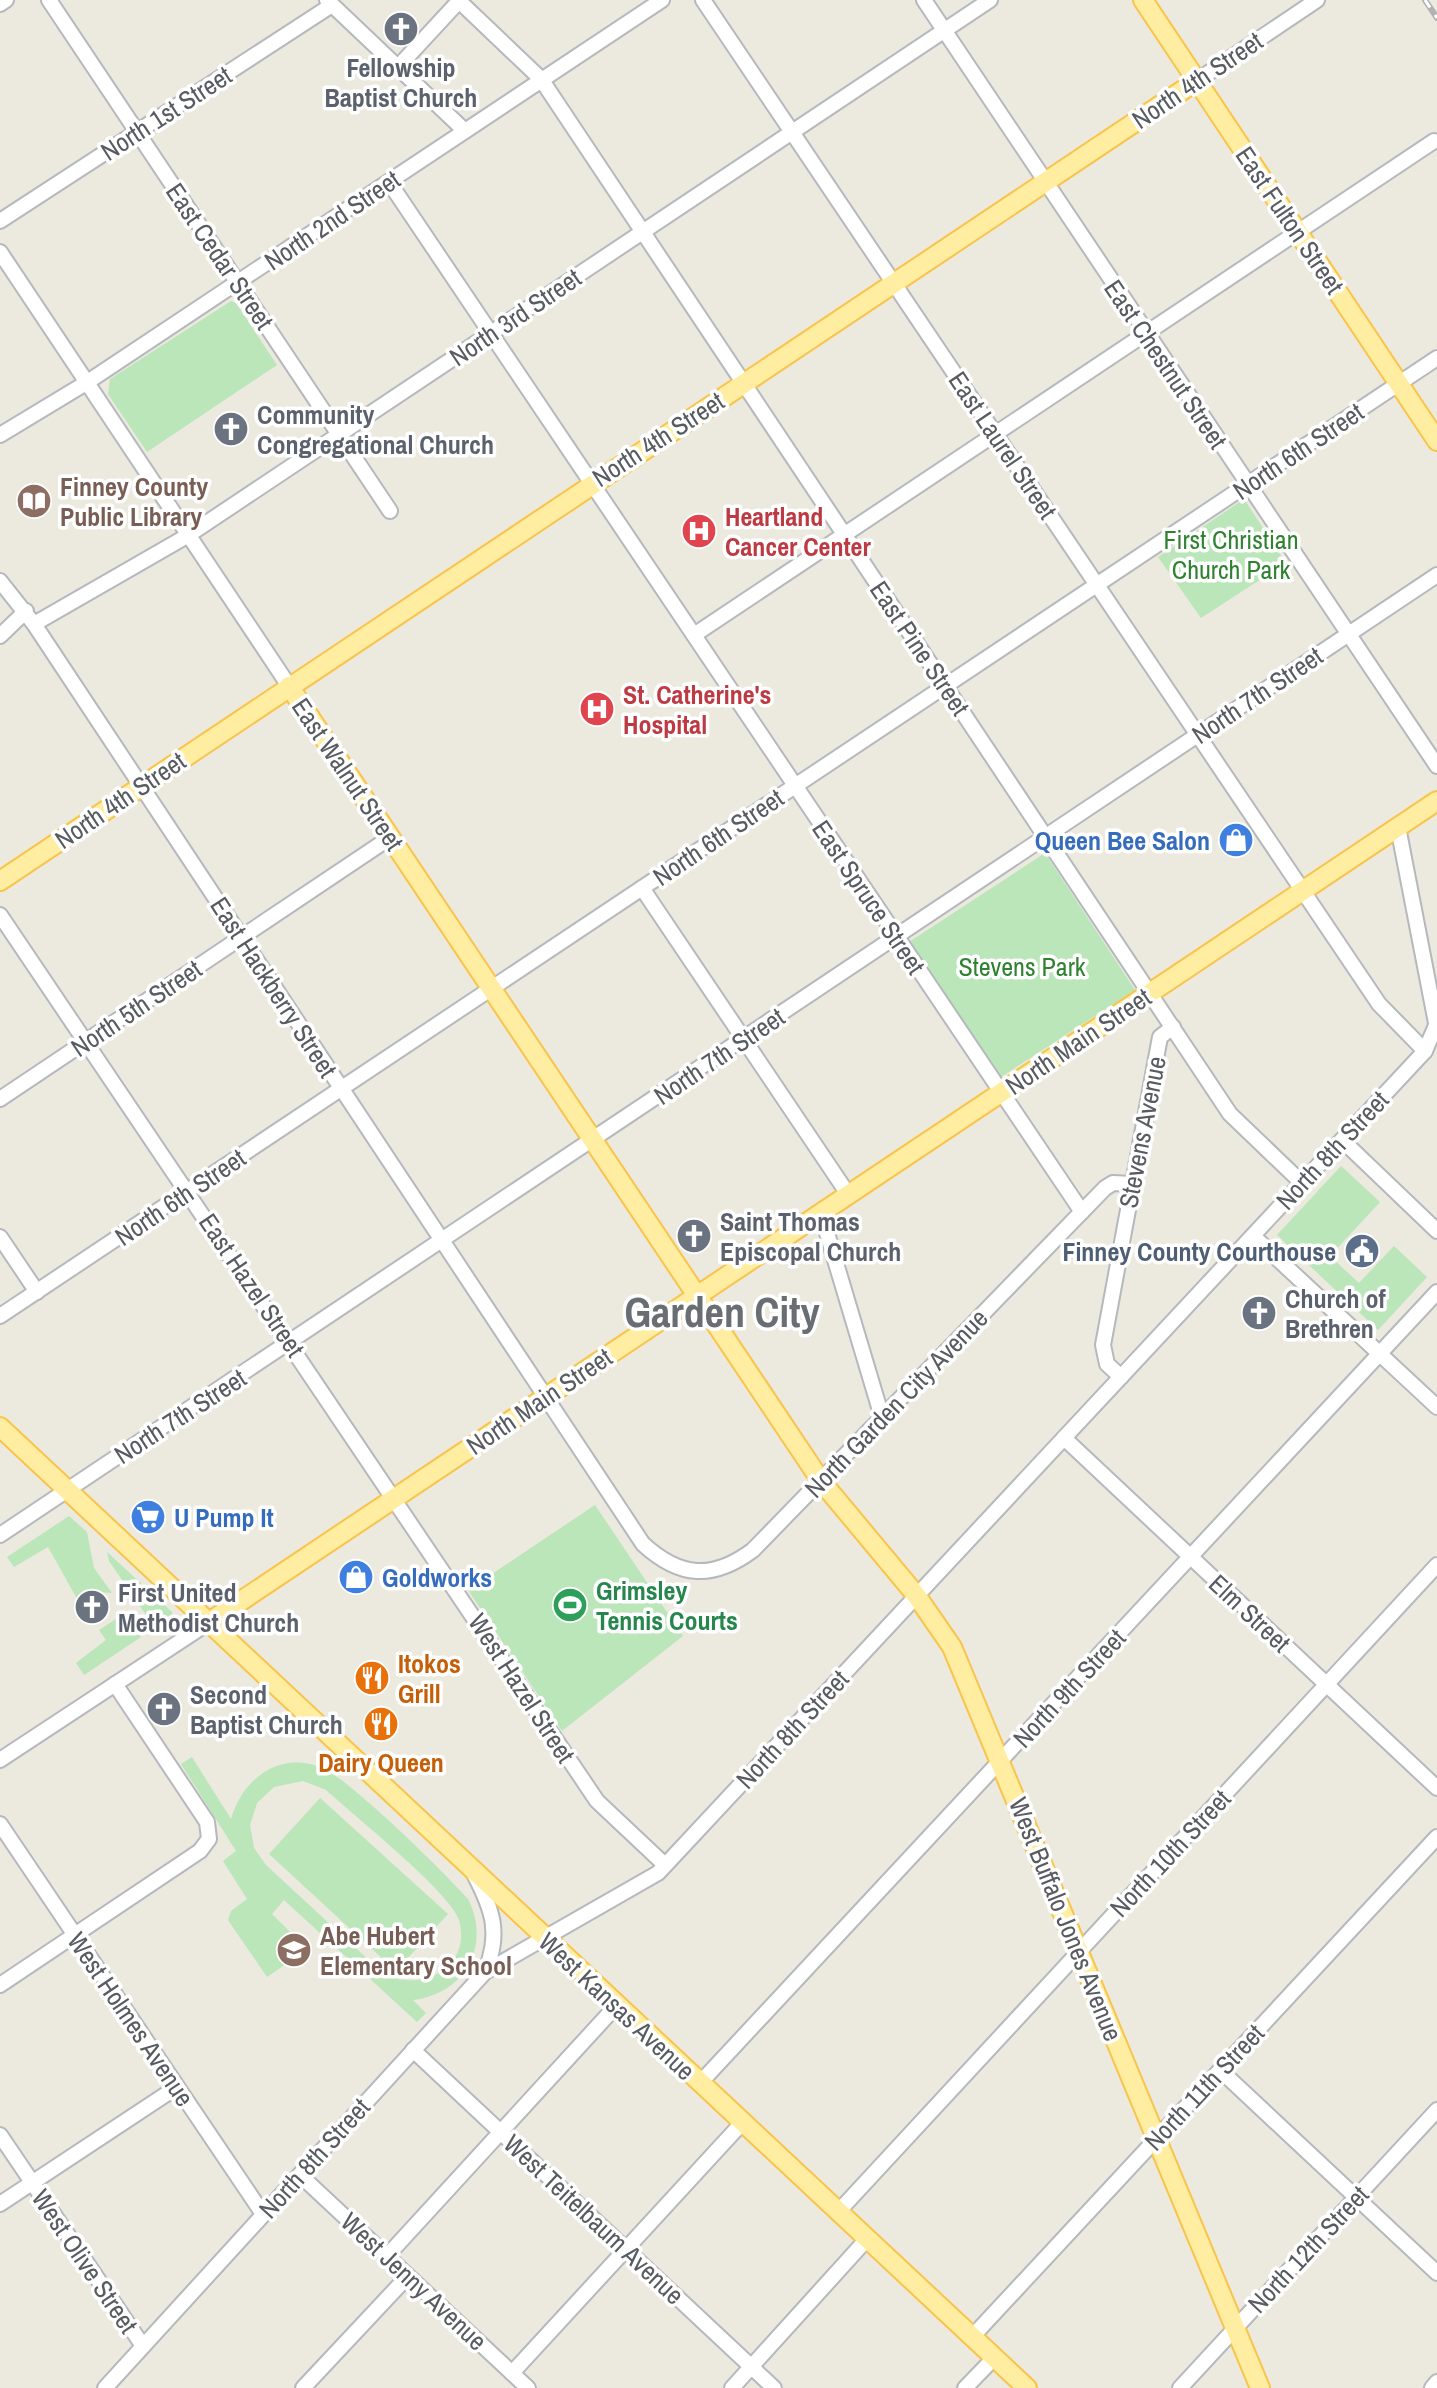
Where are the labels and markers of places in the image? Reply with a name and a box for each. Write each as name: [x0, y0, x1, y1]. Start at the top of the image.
church icon: Fellowship Baptist Church: [382, 10, 420, 48]
place label: Fellowship Baptist Church: [325, 50, 477, 115]
place label: Community Congregational Church: [257, 397, 494, 462]
church icon: Community Congregational Church: [212, 410, 250, 448]
place label: Finney County Public Library: [60, 469, 208, 534]
library icon: Finney County Public Library: [15, 482, 53, 520]
place label: Heartland Cancer Center: [725, 499, 871, 564]
hospital icon: Heartland Cancer Center: [680, 512, 718, 550]
place label: St. Catherine's Hospital: [623, 677, 771, 742]
hospital icon: St. Catherine's Hospital: [578, 690, 616, 728]
shop icon: Queen Bee Salon: [1217, 821, 1255, 859]
place label: Queen Bee Salon: [1035, 823, 1210, 858]
place label: Saint Thomas Episcopal Church: [720, 1204, 901, 1269]
church icon: Saint Thomas Episcopal Church: [675, 1217, 713, 1255]
public building icon: Finney County Courthouse: [1343, 1232, 1381, 1270]
place label: Finney County Courthouse: [1062, 1234, 1336, 1269]
place label: Church of Brethren: [1285, 1281, 1387, 1346]
church icon: Church of Brethren: [1240, 1294, 1278, 1332]
supermarket icon: U Pump It: [129, 1498, 167, 1536]
place label: U Pump It: [174, 1500, 274, 1535]
shop icon: Goldworks: [337, 1558, 375, 1596]
place label: Goldworks: [382, 1560, 492, 1595]
place label: Grimsley Tennis Courts: [596, 1573, 738, 1638]
place label: First United Methodist Church: [118, 1575, 299, 1640]
sports icon: Grimsley Tennis Courts: [551, 1586, 589, 1624]
church icon: First United Methodist Church: [73, 1588, 111, 1626]
place label: Itokos Grill: [398, 1646, 461, 1711]
restaurant icon: Itokos Grill: [353, 1659, 391, 1697]
place label: Second Baptist Church: [190, 1677, 343, 1742]
church icon: Second Baptist Church: [145, 1690, 183, 1728]
restaurant icon: Dairy Queen: [362, 1705, 400, 1743]
place label: Dairy Queen: [318, 1745, 444, 1780]
place label: Abe Hubert Elementary School: [320, 1918, 512, 1983]
school or university icon: Abe Hubert Elementary School: [275, 1931, 313, 1969]

